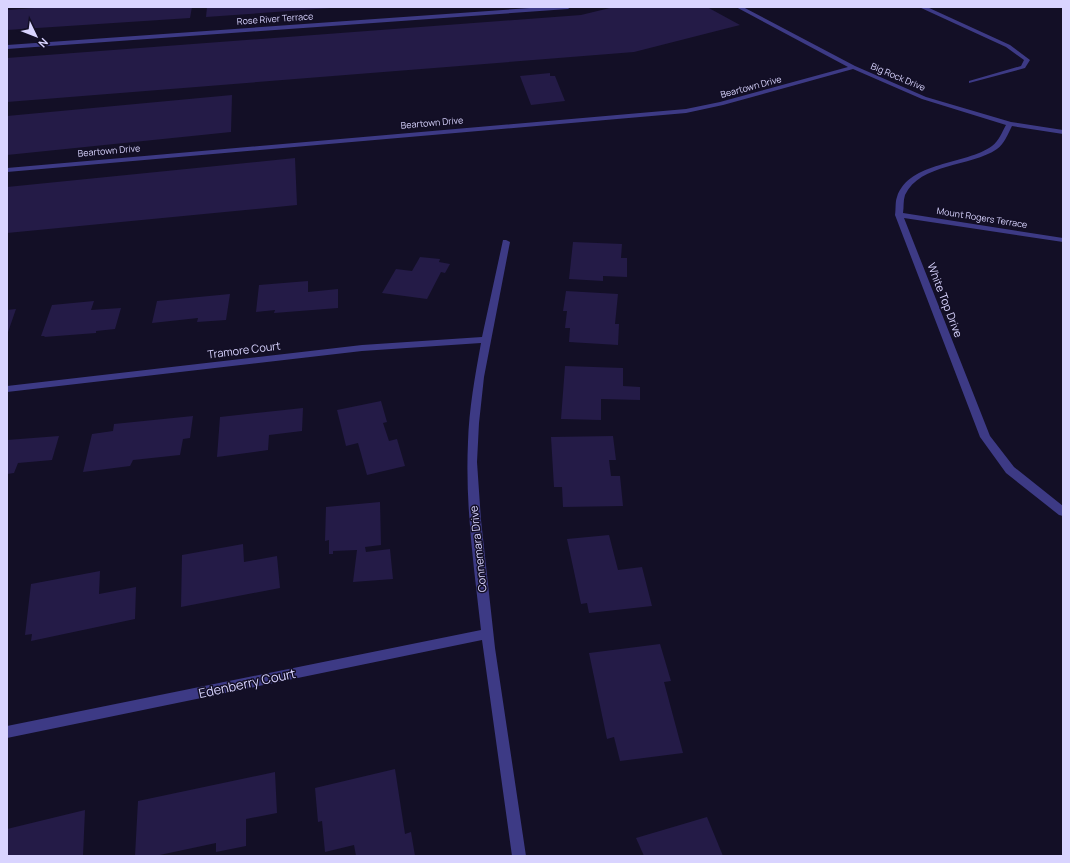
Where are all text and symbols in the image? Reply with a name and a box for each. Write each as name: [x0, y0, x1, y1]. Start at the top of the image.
street label: Rose River Terrace: [236, 9, 314, 28]
north arrow: [16, 16, 56, 56]
text: N: [35, 35, 52, 51]
street label: Big Rock Drive: [869, 59, 927, 94]
street label: Beartown Drive: [719, 72, 783, 101]
street label: Beartown Drive: [400, 113, 464, 132]
street label: Beartown Drive: [77, 141, 141, 160]
street label: Mount Rogers Terrace: [936, 204, 1028, 231]
street label: White Top Drive: [924, 260, 967, 340]
street label: Tramore Court: [207, 338, 281, 361]
street label: Connemara Drive: [465, 504, 490, 593]
street label: Edenberry Court: [197, 664, 297, 702]

